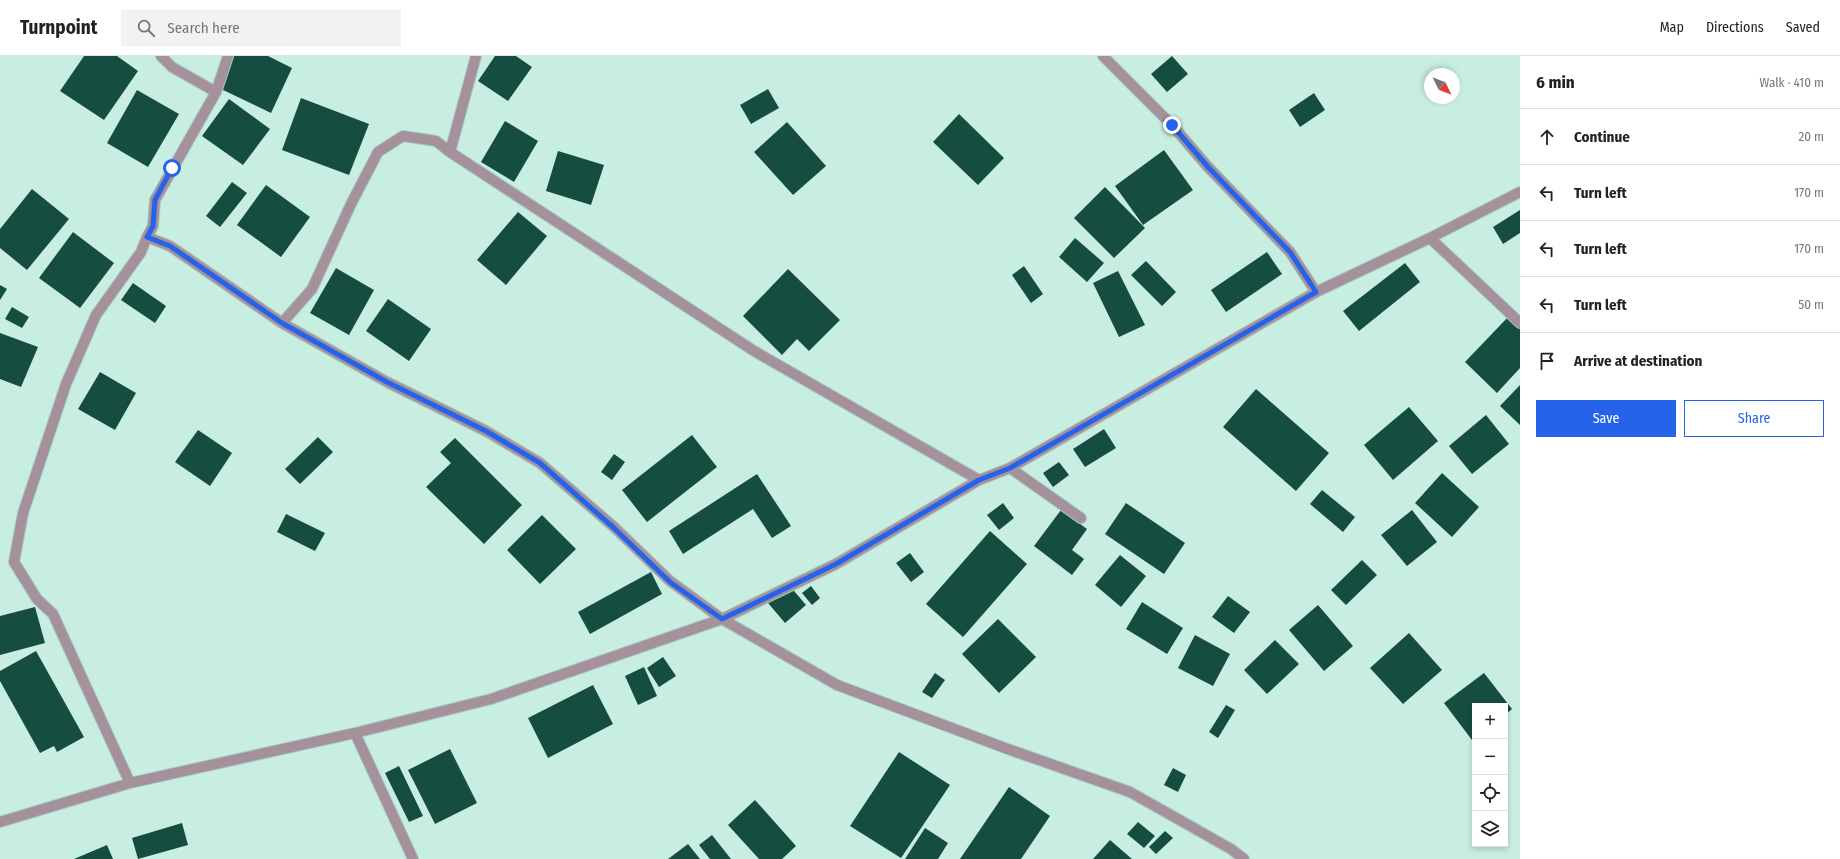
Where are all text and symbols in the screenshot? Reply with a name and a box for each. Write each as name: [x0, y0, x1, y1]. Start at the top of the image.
search box: [121, 10, 401, 46]
text: Turnpoint: [20, 16, 97, 39]
icon: search: [135, 17, 157, 39]
text: Search here: [167, 19, 240, 37]
text: Map: [1660, 19, 1684, 36]
text: Directions: [1706, 19, 1764, 36]
text: Saved: [1786, 19, 1820, 36]
north arrow: [1424, 68, 1460, 104]
text: 6 min: [1536, 72, 1575, 93]
text: Walk · 410 m: [1760, 75, 1824, 90]
route end: [1163, 116, 1181, 134]
icon: ahead: [1536, 126, 1558, 148]
text: Continue: [1574, 128, 1630, 146]
text: 20 m: [1798, 129, 1824, 144]
route start: [163, 159, 181, 177]
icon: left: [1536, 182, 1558, 204]
text: Turn left: [1574, 184, 1627, 202]
text: 170 m: [1794, 185, 1824, 200]
icon: left: [1536, 238, 1558, 260]
text: Turn left: [1574, 240, 1627, 258]
text: 170 m: [1794, 241, 1824, 256]
icon: left: [1536, 294, 1558, 316]
text: Turn left: [1574, 296, 1627, 314]
text: 50 m: [1798, 297, 1824, 312]
icon: arrive: [1536, 350, 1558, 372]
text: Arrive at destination: [1574, 352, 1702, 370]
button: Save: [1536, 400, 1676, 437]
button: Share: [1684, 400, 1824, 437]
map controls: [1472, 703, 1508, 847]
button: +: [1472, 703, 1508, 739]
button: −: [1472, 739, 1508, 775]
button: locate: [1472, 775, 1508, 811]
button: layers: [1472, 811, 1508, 847]

